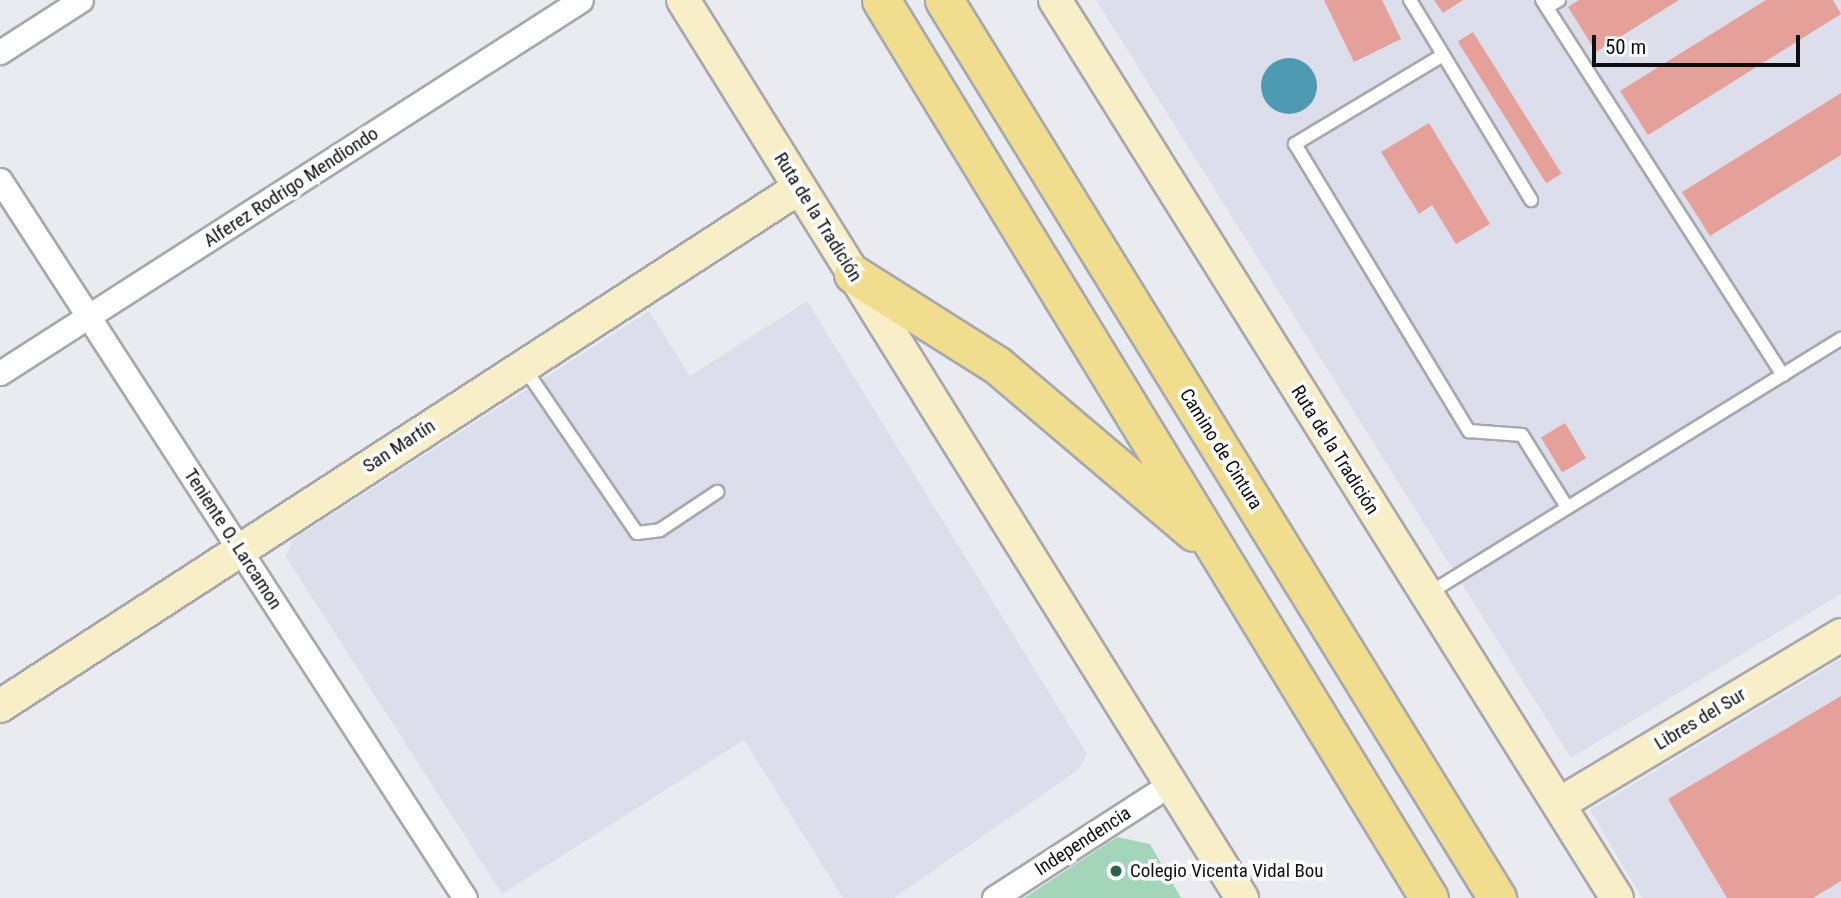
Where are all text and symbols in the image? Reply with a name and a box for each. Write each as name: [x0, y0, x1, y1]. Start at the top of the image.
scale bar: [1596, 21, 1804, 65]
text: 50 m: [1605, 35, 1646, 59]
street label: Alferez Rodrigo Mendiondo: [199, 122, 383, 252]
street label: Ruta de la Tradición: [769, 148, 867, 286]
street label: Ruta de la Tradición: [1286, 381, 1384, 519]
street label: Camino de Cintura: [1175, 384, 1267, 514]
street label: San Martín: [359, 414, 439, 478]
street label: Teniente O. Larcamon: [179, 464, 287, 614]
street label: Libres del Sur: [1650, 683, 1750, 755]
street label: Independencia: [1031, 802, 1135, 880]
place label: Colegio Vicenta Vidal Bou: [1130, 860, 1324, 882]
marker: Colegio Vicenta Vidal Bou: [1108, 863, 1124, 879]

